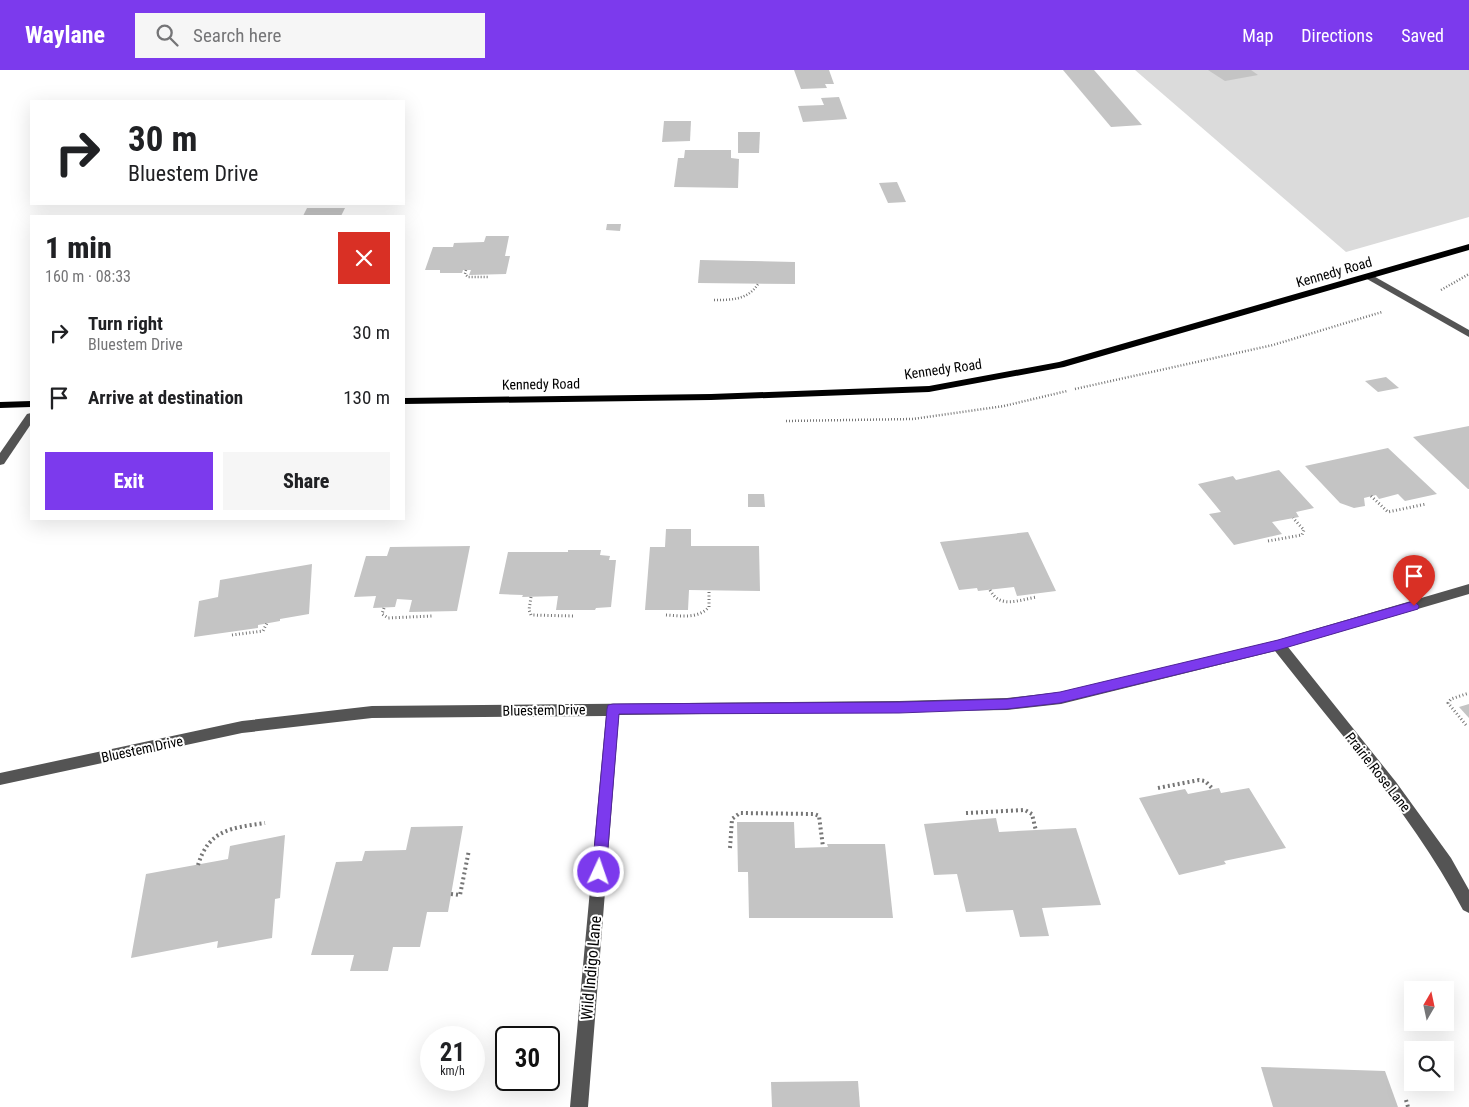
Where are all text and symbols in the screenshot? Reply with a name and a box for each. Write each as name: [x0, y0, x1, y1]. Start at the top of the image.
search box: [135, 13, 485, 58]
text: Waylane: [25, 21, 105, 49]
icon: search: [153, 21, 181, 49]
text: Search here: [193, 24, 281, 47]
text: Map: [1242, 25, 1273, 46]
text: Directions: [1301, 25, 1373, 46]
text: Saved: [1401, 25, 1444, 46]
text: 30 m: [128, 119, 197, 160]
icon: right: [45, 120, 110, 185]
text: Bluestem Drive: [128, 161, 258, 186]
text: 1 min: [45, 230, 112, 265]
button: close: [338, 232, 390, 284]
street label: Kennedy Road: [1294, 254, 1374, 290]
text: 160 m · 08:33: [45, 267, 131, 286]
text: Turn right: [88, 312, 163, 335]
icon: right: [45, 319, 73, 347]
text: 30 m: [353, 321, 390, 344]
text: Bluestem Drive: [88, 335, 183, 354]
street label: Kennedy Road: [903, 356, 983, 382]
street label: Kennedy Road: [502, 375, 580, 393]
icon: arrive: [45, 384, 73, 412]
text: Arrive at destination: [88, 386, 243, 409]
text: 130 m: [343, 386, 390, 409]
button: Exit: [45, 452, 213, 510]
button: Share: [223, 452, 390, 510]
pin: [1393, 555, 1435, 606]
icon: arrive: [1400, 562, 1428, 590]
street label: Bluestem Drive: [502, 701, 586, 719]
street label: Prairie Rose Lane: [1342, 729, 1414, 815]
street label: Bluestem Drive: [100, 732, 185, 765]
position arrow: [572, 845, 624, 897]
street label: Wild Indigo Lane: [577, 915, 605, 1021]
north arrow: [1404, 981, 1454, 1031]
map controls: [1404, 981, 1454, 1091]
speed limit sign: 30: [495, 1026, 560, 1091]
text: 21: [440, 1038, 465, 1067]
button: search: [1404, 1041, 1454, 1091]
text: km/h: [440, 1064, 465, 1078]

